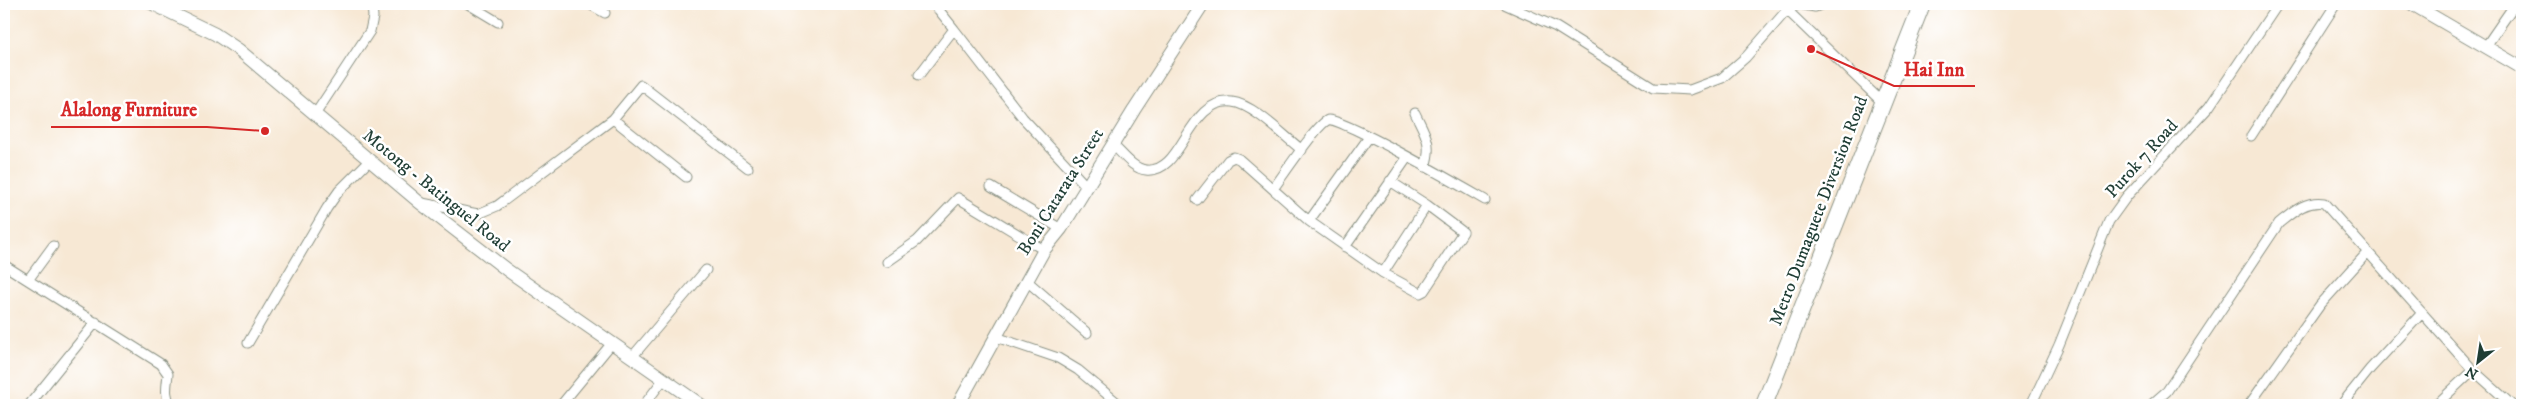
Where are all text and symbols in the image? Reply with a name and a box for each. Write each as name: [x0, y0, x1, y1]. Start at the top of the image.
callout: Hai Inn: [1894, 52, 1975, 86]
text: Hai Inn: [1904, 59, 1965, 82]
callout: Alalong Furniture: [51, 93, 207, 127]
street label: Metro Dumaguete Diversion Road: [1765, 93, 1873, 329]
text: Alalong Furniture: [60, 99, 197, 122]
street label: Purok 7 Road: [2101, 115, 2183, 203]
street label: Boni Catarata Street: [1013, 124, 1109, 259]
street label: Motong - Batinguel Road: [358, 125, 514, 257]
north arrow: [2454, 336, 2504, 386]
text: N: [2462, 361, 2481, 383]

